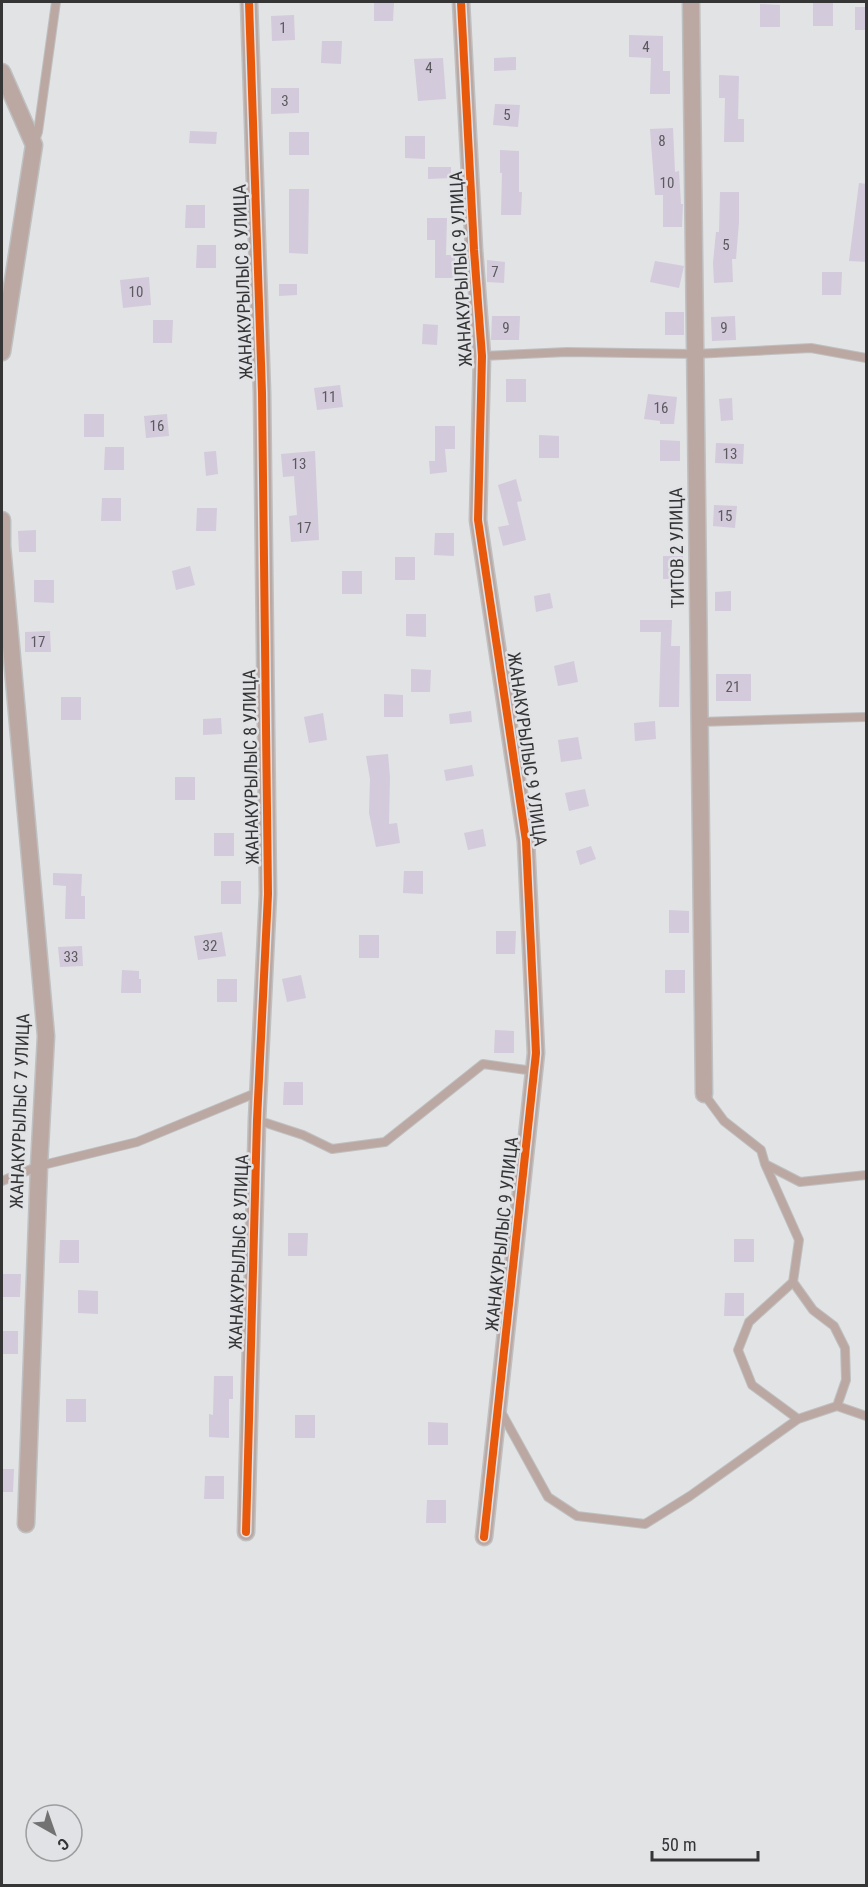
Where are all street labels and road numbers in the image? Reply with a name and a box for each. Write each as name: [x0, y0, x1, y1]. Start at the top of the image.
street label: ЖАНАКУРЫЛЫС 9 УЛИЦА: [445, 170, 476, 367]
street label: ЖАНАКУРЫЛЫС 8 УЛИЦА: [229, 183, 256, 380]
street label: ТИТОВ 2 УЛИЦА: [665, 487, 688, 609]
street label: ЖАНАКУРЫЛЫС 9 УЛИЦА: [503, 651, 552, 848]
street label: ЖАНАКУРЫЛЫС 8 УЛИЦА: [238, 668, 263, 865]
street label: ЖАНАКУРЫЛЫС 7 УЛИЦА: [6, 1012, 33, 1209]
street label: ЖАНАКУРЫЛЫС 9 УЛИЦА: [481, 1135, 522, 1332]
street label: ЖАНАКУРЫЛЫС 8 УЛИЦА: [225, 1153, 252, 1350]

